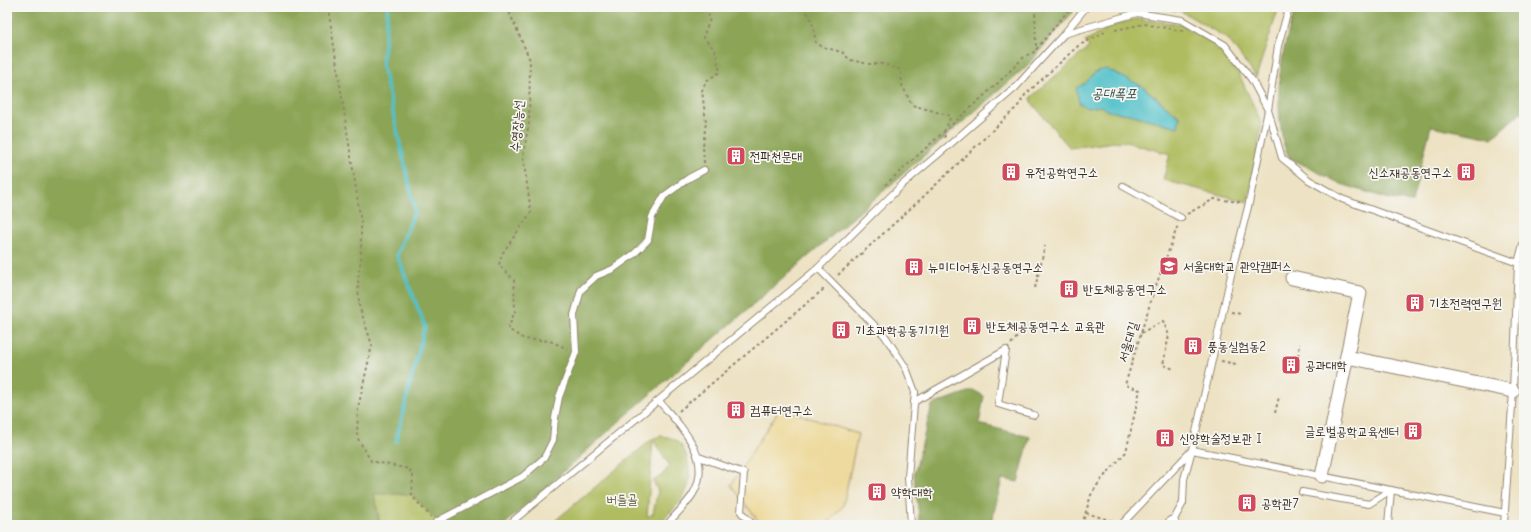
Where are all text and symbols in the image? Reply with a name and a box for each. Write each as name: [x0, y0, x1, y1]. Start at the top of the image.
water label: 공대폭포: [1091, 85, 1137, 102]
street label: 수영장능선: [507, 99, 527, 153]
building icon: 전파천문대: [725, 145, 747, 167]
place label: 전파천문대: [750, 149, 802, 164]
building icon: 유전공학연구소: [1000, 161, 1022, 183]
building icon: 신소재공동연구소: [1455, 161, 1477, 183]
place label: 유전공학연구소: [1025, 165, 1098, 180]
place label: 신소재공동연구소: [1368, 165, 1452, 180]
school or university icon: 서울대학교 관악캠퍼스: [1158, 255, 1180, 277]
building icon: 뉴미디어통신공동연구소: [903, 256, 925, 278]
place label: 서울대학교 관악캠퍼스: [1183, 259, 1292, 274]
place label: 뉴미디어통신공동연구소: [928, 260, 1043, 275]
building icon: 반도체공동연구소: [1058, 278, 1080, 300]
place label: 반도체공동연구소: [1083, 282, 1167, 297]
building icon: 기초전력연구원: [1404, 292, 1426, 314]
place label: 기초전력연구원: [1429, 296, 1502, 311]
building icon: 반도체공동연구소 교육관: [961, 315, 983, 337]
building icon: 기초과학공동기기원: [830, 319, 852, 341]
place label: 반도체공동연구소 교육관: [986, 319, 1105, 334]
street label: 서울대길: [1115, 320, 1141, 364]
place label: 기초과학공동기기원: [855, 323, 949, 338]
building icon: 풍동실험동2: [1182, 335, 1204, 357]
place label: 풍동실험동2: [1207, 339, 1266, 354]
building icon: 공과대학: [1280, 354, 1302, 376]
place label: 공과대학: [1305, 358, 1347, 373]
building icon: 컴퓨터연구소: [725, 399, 747, 421]
place label: 컴퓨터연구소: [750, 403, 813, 418]
building icon: 글로벌공학교육센터: [1402, 420, 1424, 442]
place label: 글로벌공학교육센터: [1305, 424, 1399, 439]
building icon: 신양학술정보관 I: [1154, 427, 1176, 449]
place label: 신양학술정보관 I: [1179, 431, 1262, 446]
building icon: 약학대학: [866, 481, 888, 503]
place label: 약학대학: [891, 485, 933, 500]
park label: 버들골: [606, 492, 638, 507]
building icon: 공학관7: [1236, 492, 1258, 514]
place label: 공학관7: [1261, 496, 1299, 511]

